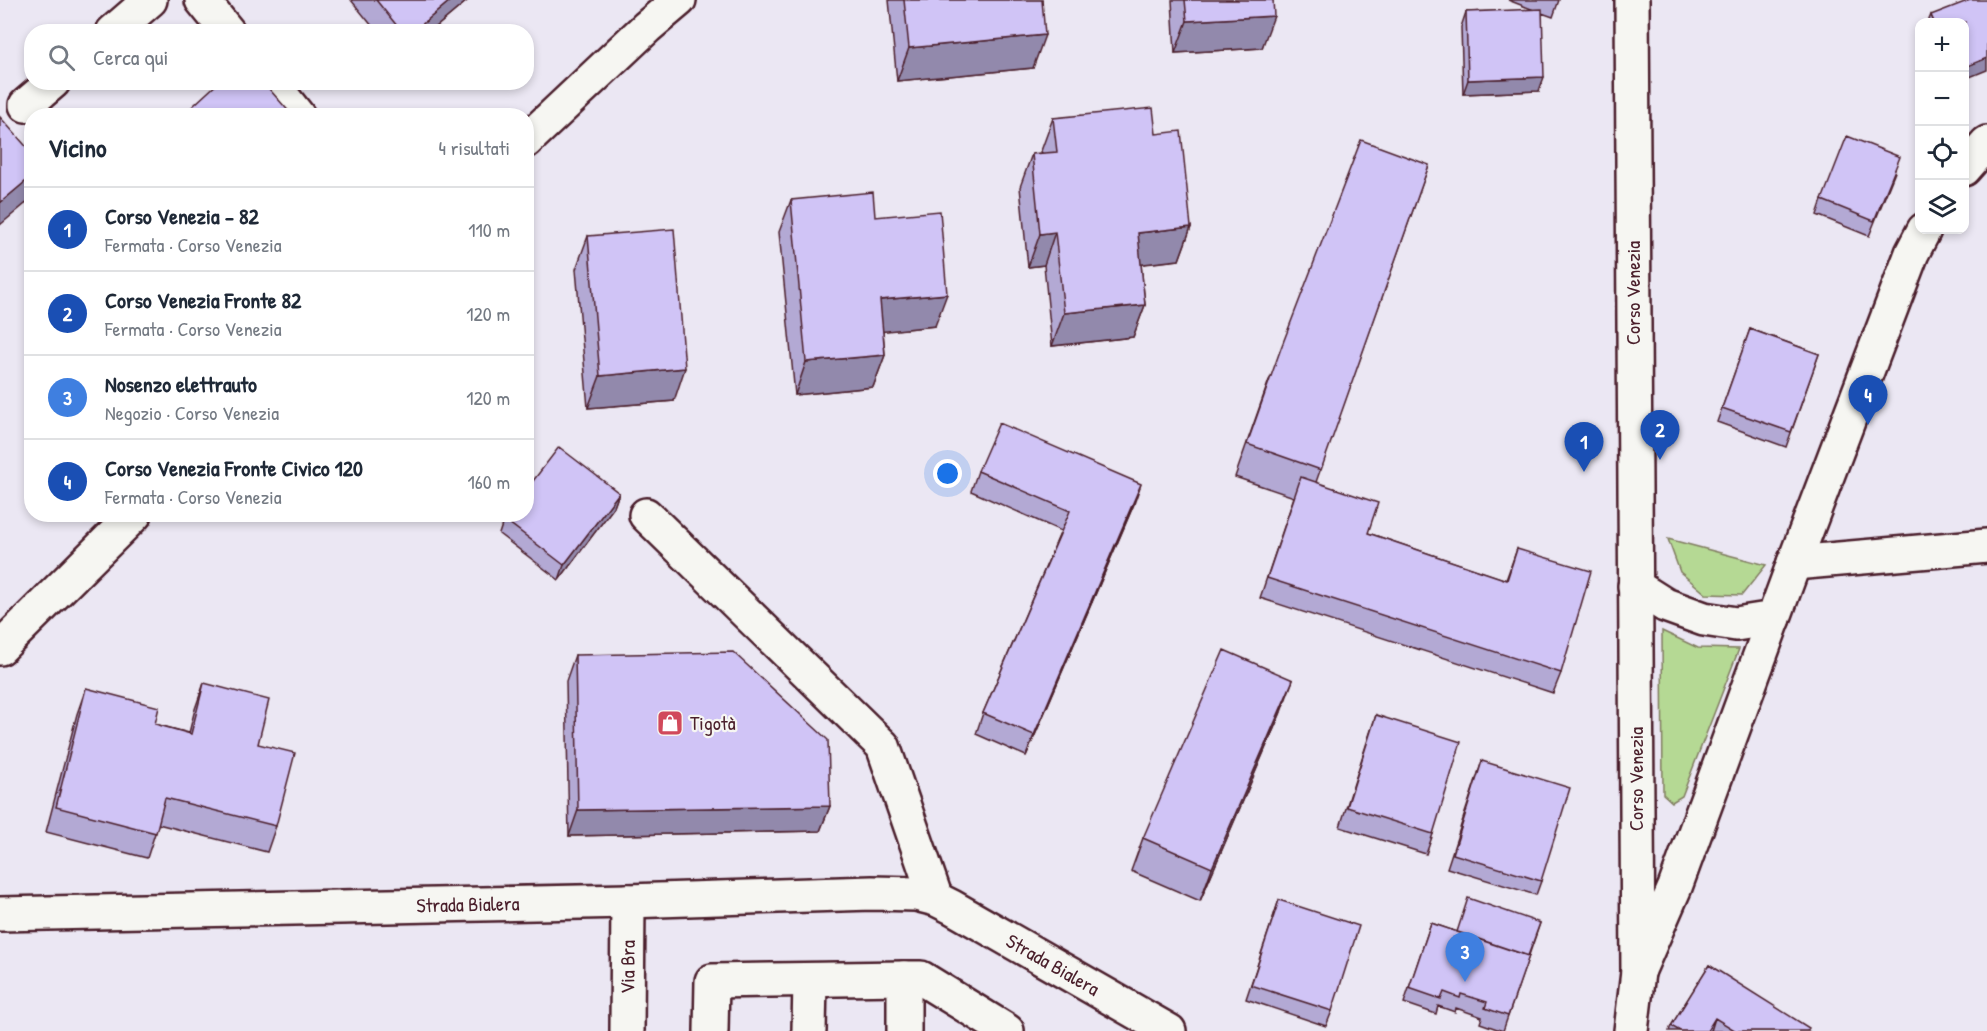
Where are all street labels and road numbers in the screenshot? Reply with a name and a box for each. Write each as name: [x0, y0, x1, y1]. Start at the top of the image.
street label: Corso Venezia: [1619, 241, 1646, 345]
street label: Corso Venezia: [1622, 727, 1649, 831]
street label: Strada Bialera: [416, 889, 520, 918]
street label: Strada Bialera: [1002, 927, 1105, 1002]
street label: Via Bra: [613, 940, 641, 994]

